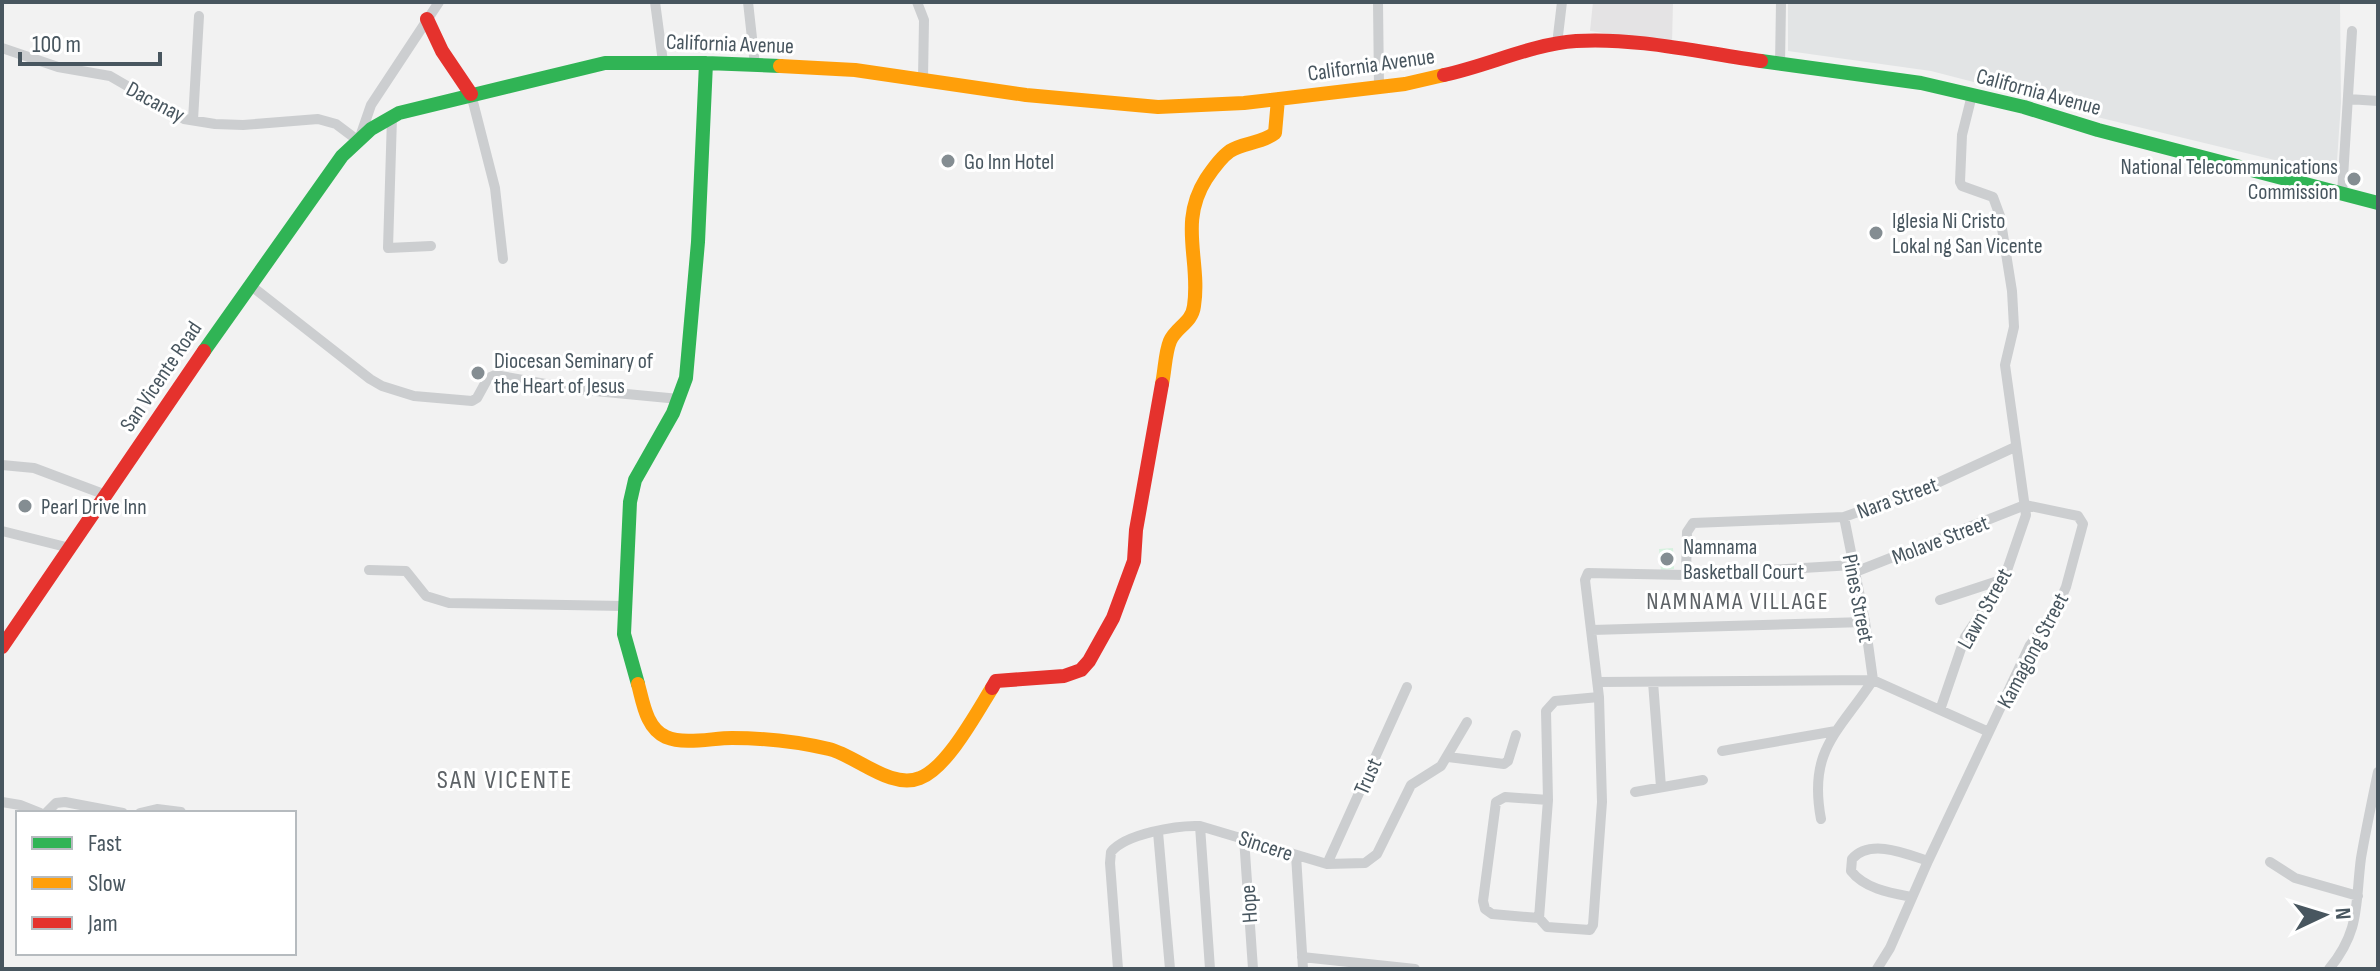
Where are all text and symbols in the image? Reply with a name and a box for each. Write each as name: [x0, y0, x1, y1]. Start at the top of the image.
scale bar: [20, 16, 160, 66]
street label: California Avenue: [666, 29, 794, 60]
text: 100 m: [32, 30, 81, 59]
street label: California Avenue: [1306, 43, 1436, 88]
street label: California Avenue: [1973, 63, 2104, 122]
street label: Dacanay: [121, 76, 190, 129]
place label: Go Inn Hotel: [964, 149, 1054, 176]
marker: Go Inn Hotel: [939, 152, 957, 170]
place label: National Telecommunications Commission: [2121, 154, 2338, 206]
marker: National Telecommunications Commission: [2345, 170, 2363, 188]
place label: Iglesia Ni Cristo Lokal ng San Vicente: [1892, 208, 2042, 260]
marker: Iglesia Ni Cristo Lokal ng San Vicente: [1867, 224, 1885, 242]
street label: San Vicente Road: [114, 316, 208, 437]
place label: Diocesan Seminary of the Heart of Jesus: [494, 348, 654, 400]
marker: Diocesan Seminary of the Heart of Jesus: [469, 364, 487, 382]
street label: Nara Street: [1853, 471, 1942, 525]
place label: Pearl Drive Inn: [41, 494, 147, 521]
marker: Pearl Drive Inn: [16, 497, 34, 515]
street label: Molave Street: [1888, 509, 1993, 571]
place label: Namnama Basketball Court: [1683, 534, 1804, 586]
marker: Namnama Basketball Court: [1658, 550, 1676, 568]
street label: Pines Street: [1836, 552, 1879, 645]
street label: Lawn Street: [1952, 563, 2019, 654]
district label: NAMNAMA VILLAGE: [1646, 587, 1830, 616]
street label: Kamagong Street: [1992, 588, 2075, 713]
street label: Trust: [1348, 754, 1388, 799]
district label: SAN VICENTE: [437, 765, 573, 796]
legend: [16, 811, 296, 955]
street label: Sincere: [1235, 825, 1296, 868]
text: Fast: [88, 829, 122, 858]
text: Slow: [88, 869, 126, 898]
north arrow: [2284, 875, 2364, 955]
street label: Hope: [1235, 884, 1264, 924]
text: N: [2329, 907, 2356, 921]
text: Jam: [87, 909, 118, 938]

